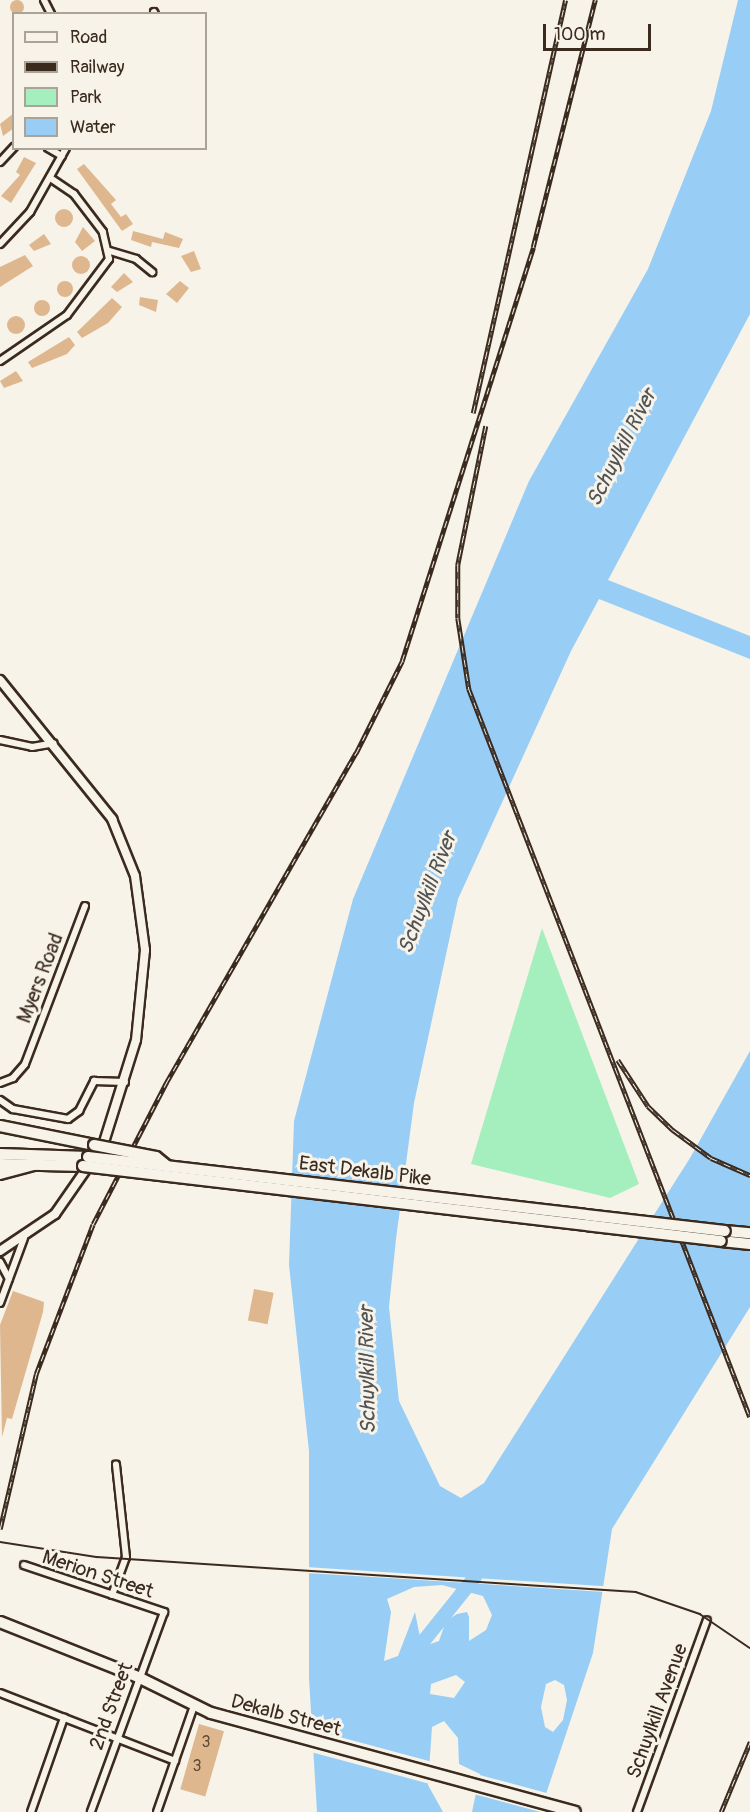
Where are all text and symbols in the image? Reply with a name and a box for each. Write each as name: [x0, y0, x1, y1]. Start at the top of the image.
legend: [12, 12, 207, 150]
scale bar: [546, 12, 654, 50]
text: 100 m: [554, 23, 606, 46]
text: Road: [70, 26, 107, 49]
text: Railway: [70, 56, 125, 79]
text: Park: [70, 86, 102, 109]
text: Water: [70, 116, 116, 139]
water label: Schuylkill River: [582, 385, 662, 511]
water label: Schuylkill River: [393, 829, 463, 957]
street label: Myers Road: [12, 930, 68, 1026]
street label: East Dekalb Pike: [298, 1151, 432, 1191]
water label: Schuylkill River: [354, 1306, 382, 1434]
street label: Merion Street: [39, 1545, 157, 1603]
street label: Schuylkill Avenue: [621, 1640, 693, 1782]
street label: 2nd Street: [84, 1659, 138, 1753]
street label: Dekalb Street: [228, 1689, 344, 1741]
house number: 3: [202, 1732, 210, 1752]
house number: 3: [193, 1756, 201, 1776]

